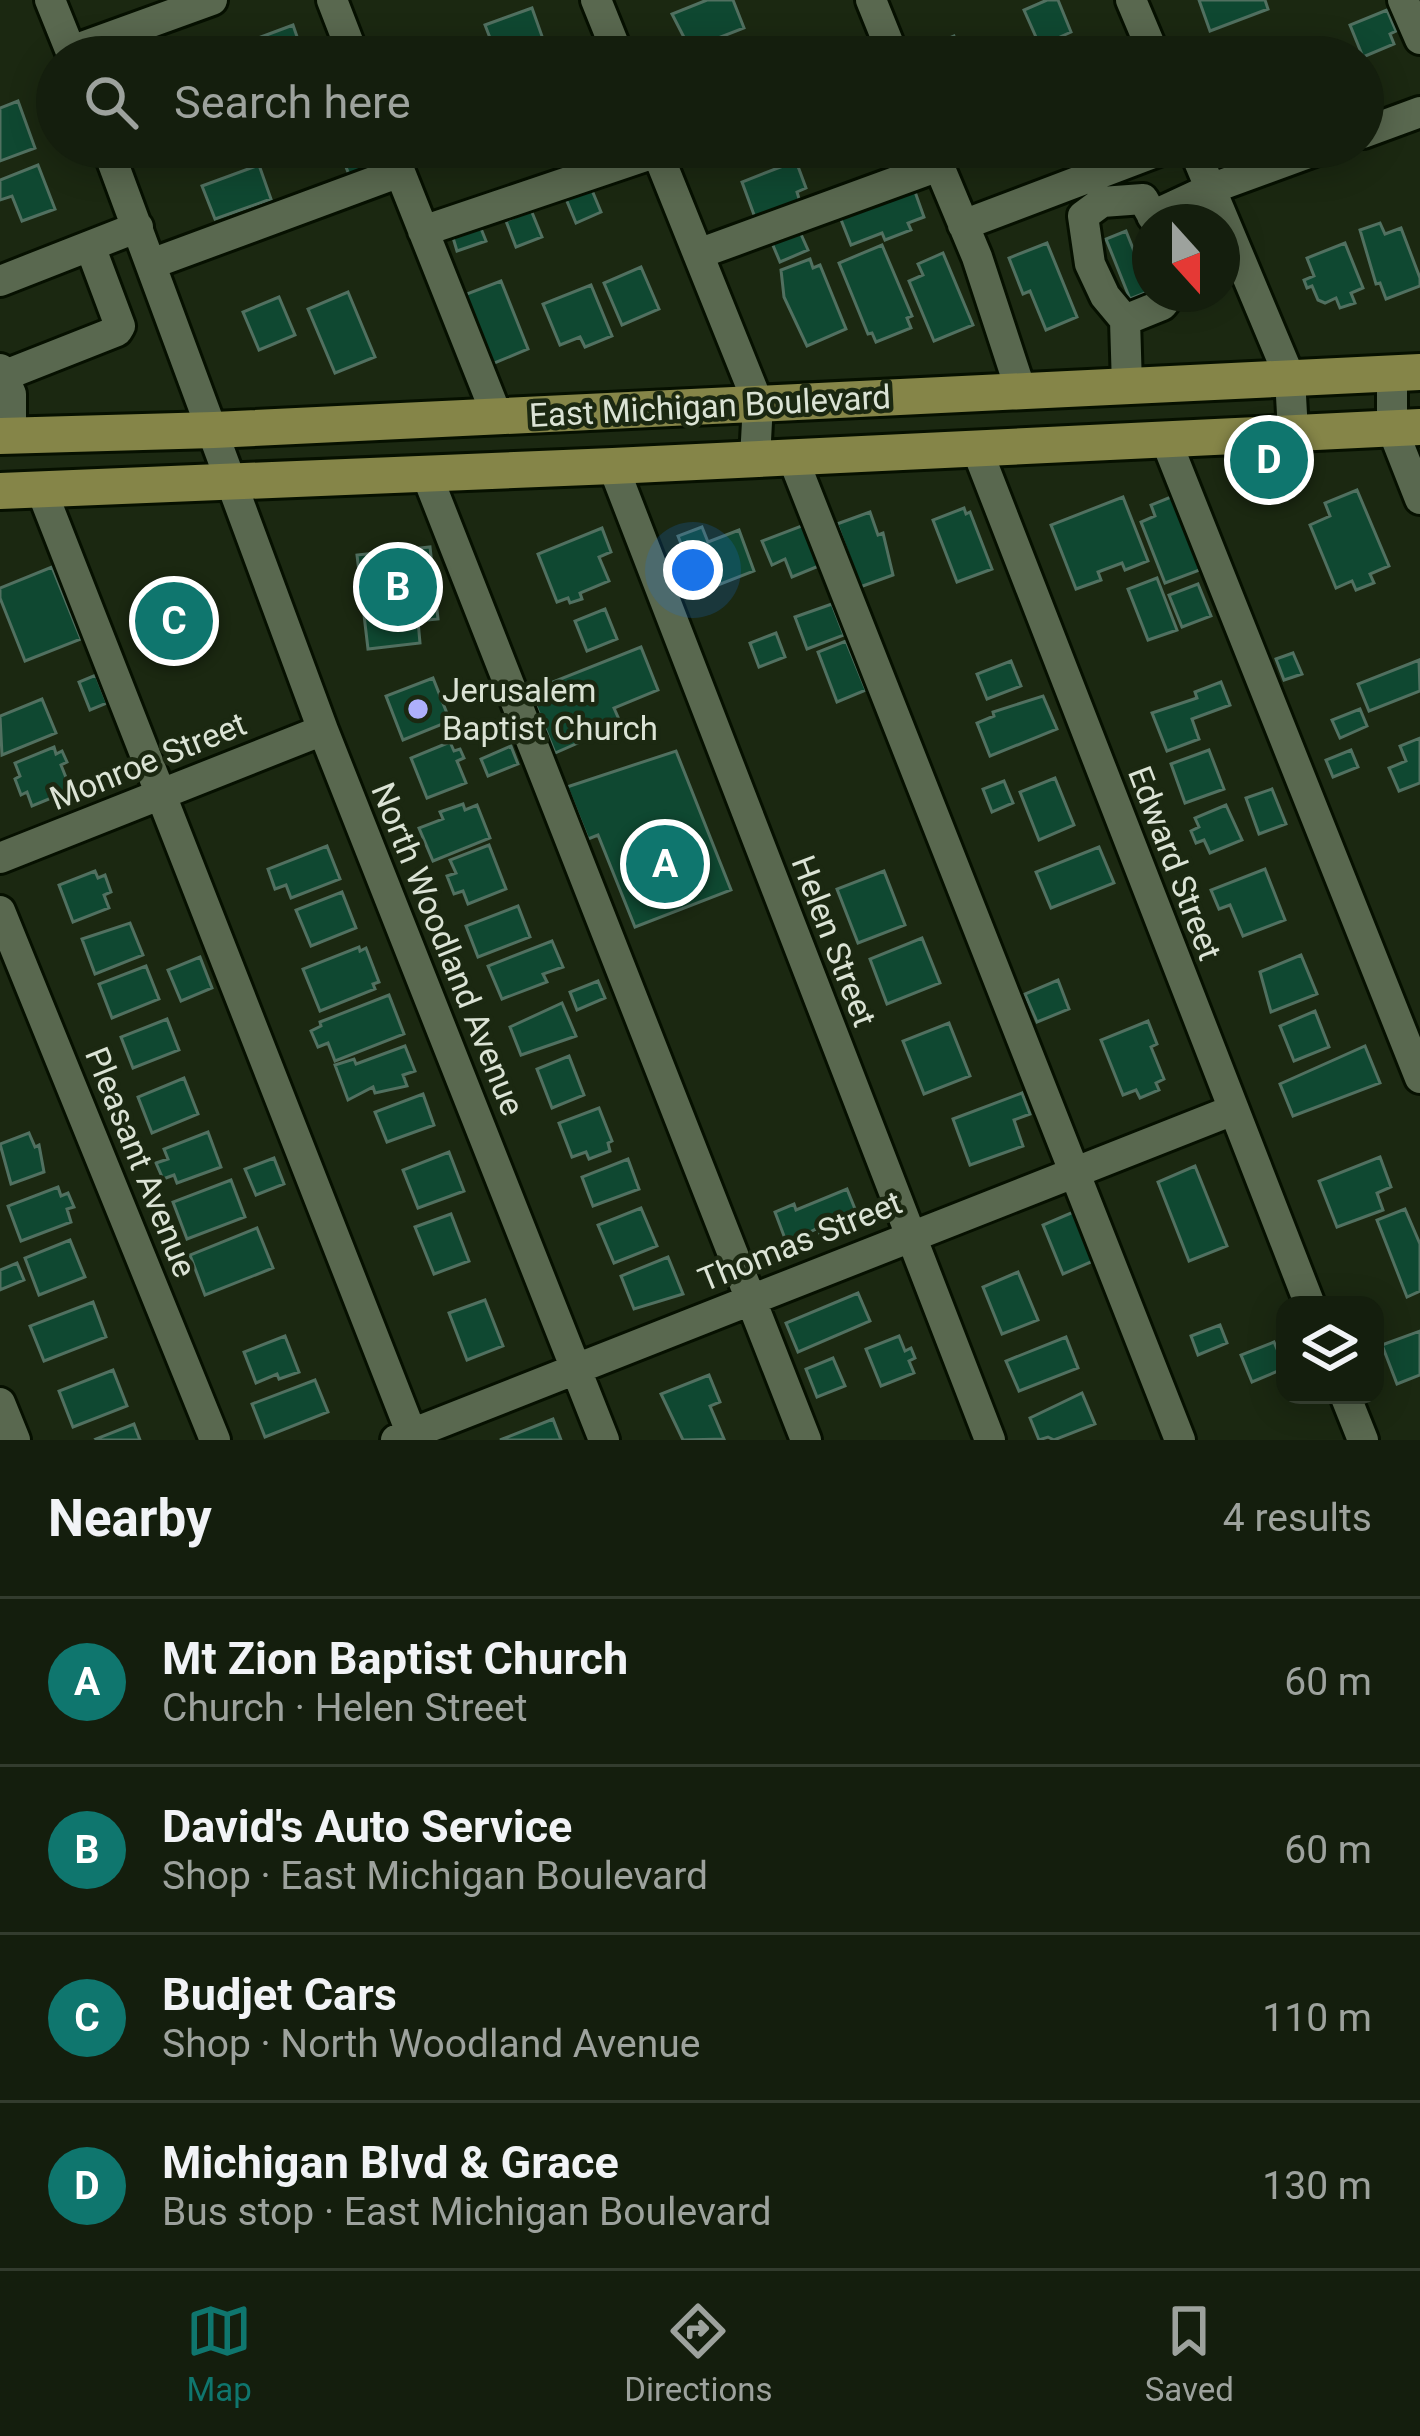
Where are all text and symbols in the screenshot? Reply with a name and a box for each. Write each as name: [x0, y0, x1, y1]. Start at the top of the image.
search box: [36, 36, 1384, 168]
icon: search: [78, 69, 144, 135]
text: Search here: [174, 76, 411, 129]
north arrow: [1132, 204, 1240, 312]
street label: East Michigan Boulevard: [528, 377, 892, 435]
pin: D: [1230, 415, 1308, 505]
your location: [663, 540, 723, 600]
pin: B: [359, 542, 437, 632]
pin: C: [135, 576, 213, 666]
place label: Jerusalem Baptist Church: [442, 671, 658, 748]
marker: Jerusalem Baptist Church: [405, 696, 431, 722]
street label: Monroe Street: [44, 704, 252, 818]
street label: Edward Street: [1120, 761, 1230, 965]
street label: North Woodland Avenue: [363, 777, 533, 1121]
pin: A: [626, 819, 704, 909]
street label: Helen Street: [784, 850, 884, 1032]
street label: Pleasant Avenue: [77, 1041, 205, 1283]
street label: Thomas Street: [693, 1182, 907, 1300]
map controls: [1276, 1296, 1384, 1404]
button: layers: [1276, 1296, 1384, 1404]
text: Nearby: [48, 1489, 212, 1548]
text: 4 results: [1223, 1495, 1372, 1541]
text: Mt Zion Baptist Church: [162, 1632, 628, 1685]
text: A: [74, 1659, 100, 1705]
text: 60 m: [1284, 1659, 1372, 1705]
text: Church · Helen Street: [162, 1685, 527, 1731]
text: David's Auto Service: [162, 1800, 572, 1853]
text: B: [75, 1827, 99, 1873]
text: 60 m: [1284, 1827, 1372, 1873]
text: Shop · East Michigan Boulevard: [162, 1853, 708, 1899]
text: Budjet Cars: [162, 1968, 397, 2021]
text: C: [74, 1995, 100, 2041]
text: 110 m: [1262, 1995, 1372, 2041]
text: Shop · North Woodland Avenue: [162, 2021, 700, 2067]
text: Michigan Blvd & Grace: [162, 2136, 619, 2189]
text: D: [74, 2163, 100, 2209]
text: 130 m: [1262, 2163, 1372, 2209]
text: Bus stop · East Michigan Boulevard: [162, 2189, 772, 2235]
tab: Map: [186, 2298, 252, 2409]
tab: Directions: [624, 2298, 773, 2409]
tab: Saved: [1145, 2298, 1234, 2409]

